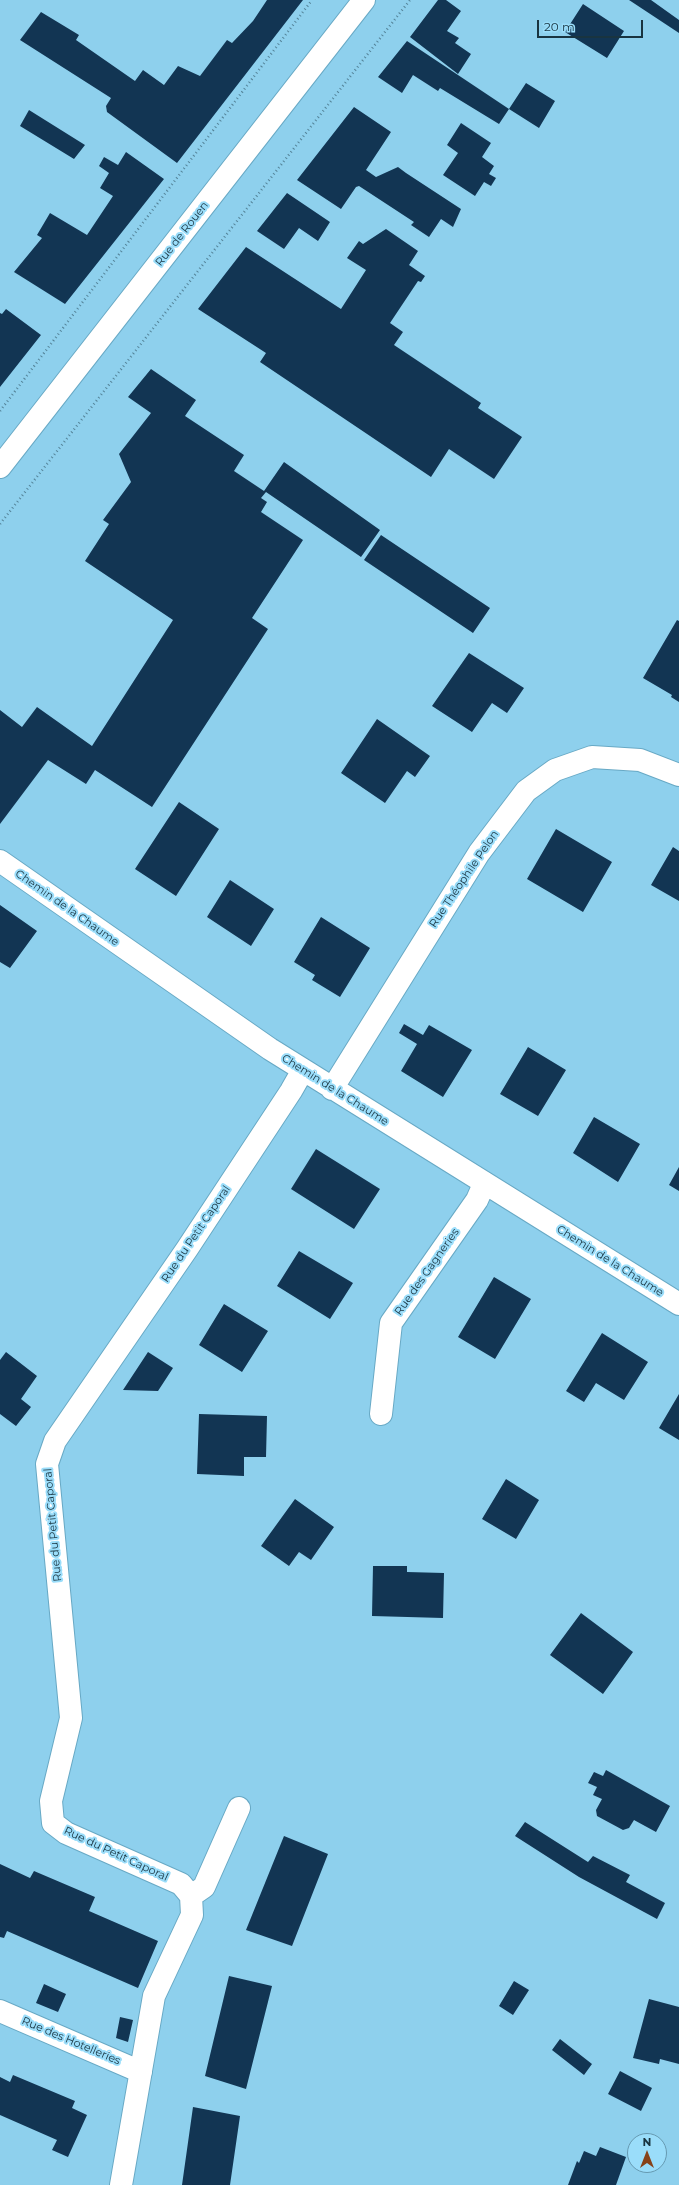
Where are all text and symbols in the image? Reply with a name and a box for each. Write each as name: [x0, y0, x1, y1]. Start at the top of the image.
scale bar: [539, 12, 645, 38]
text: 20 m: [544, 19, 575, 34]
street label: Rue de Rouen: [153, 199, 211, 269]
street label: Rue Théophile Pelon: [427, 828, 501, 930]
street label: Chemin de la Chaume: [13, 867, 121, 949]
street label: Chemin de la Chaume: [279, 1052, 391, 1128]
street label: Rue du Petit Caporal: [159, 1183, 233, 1285]
street label: Chemin de la Chaume: [554, 1223, 666, 1299]
street label: Rue des Gagneries: [392, 1226, 462, 1318]
street label: Rue du Petit Caporal: [41, 1468, 65, 1582]
street label: Rue du Petit Caporal: [62, 1824, 170, 1884]
street label: Rue des Hotelleries: [20, 2014, 122, 2068]
north arrow: [627, 2133, 667, 2173]
text: N: [643, 2135, 651, 2149]

